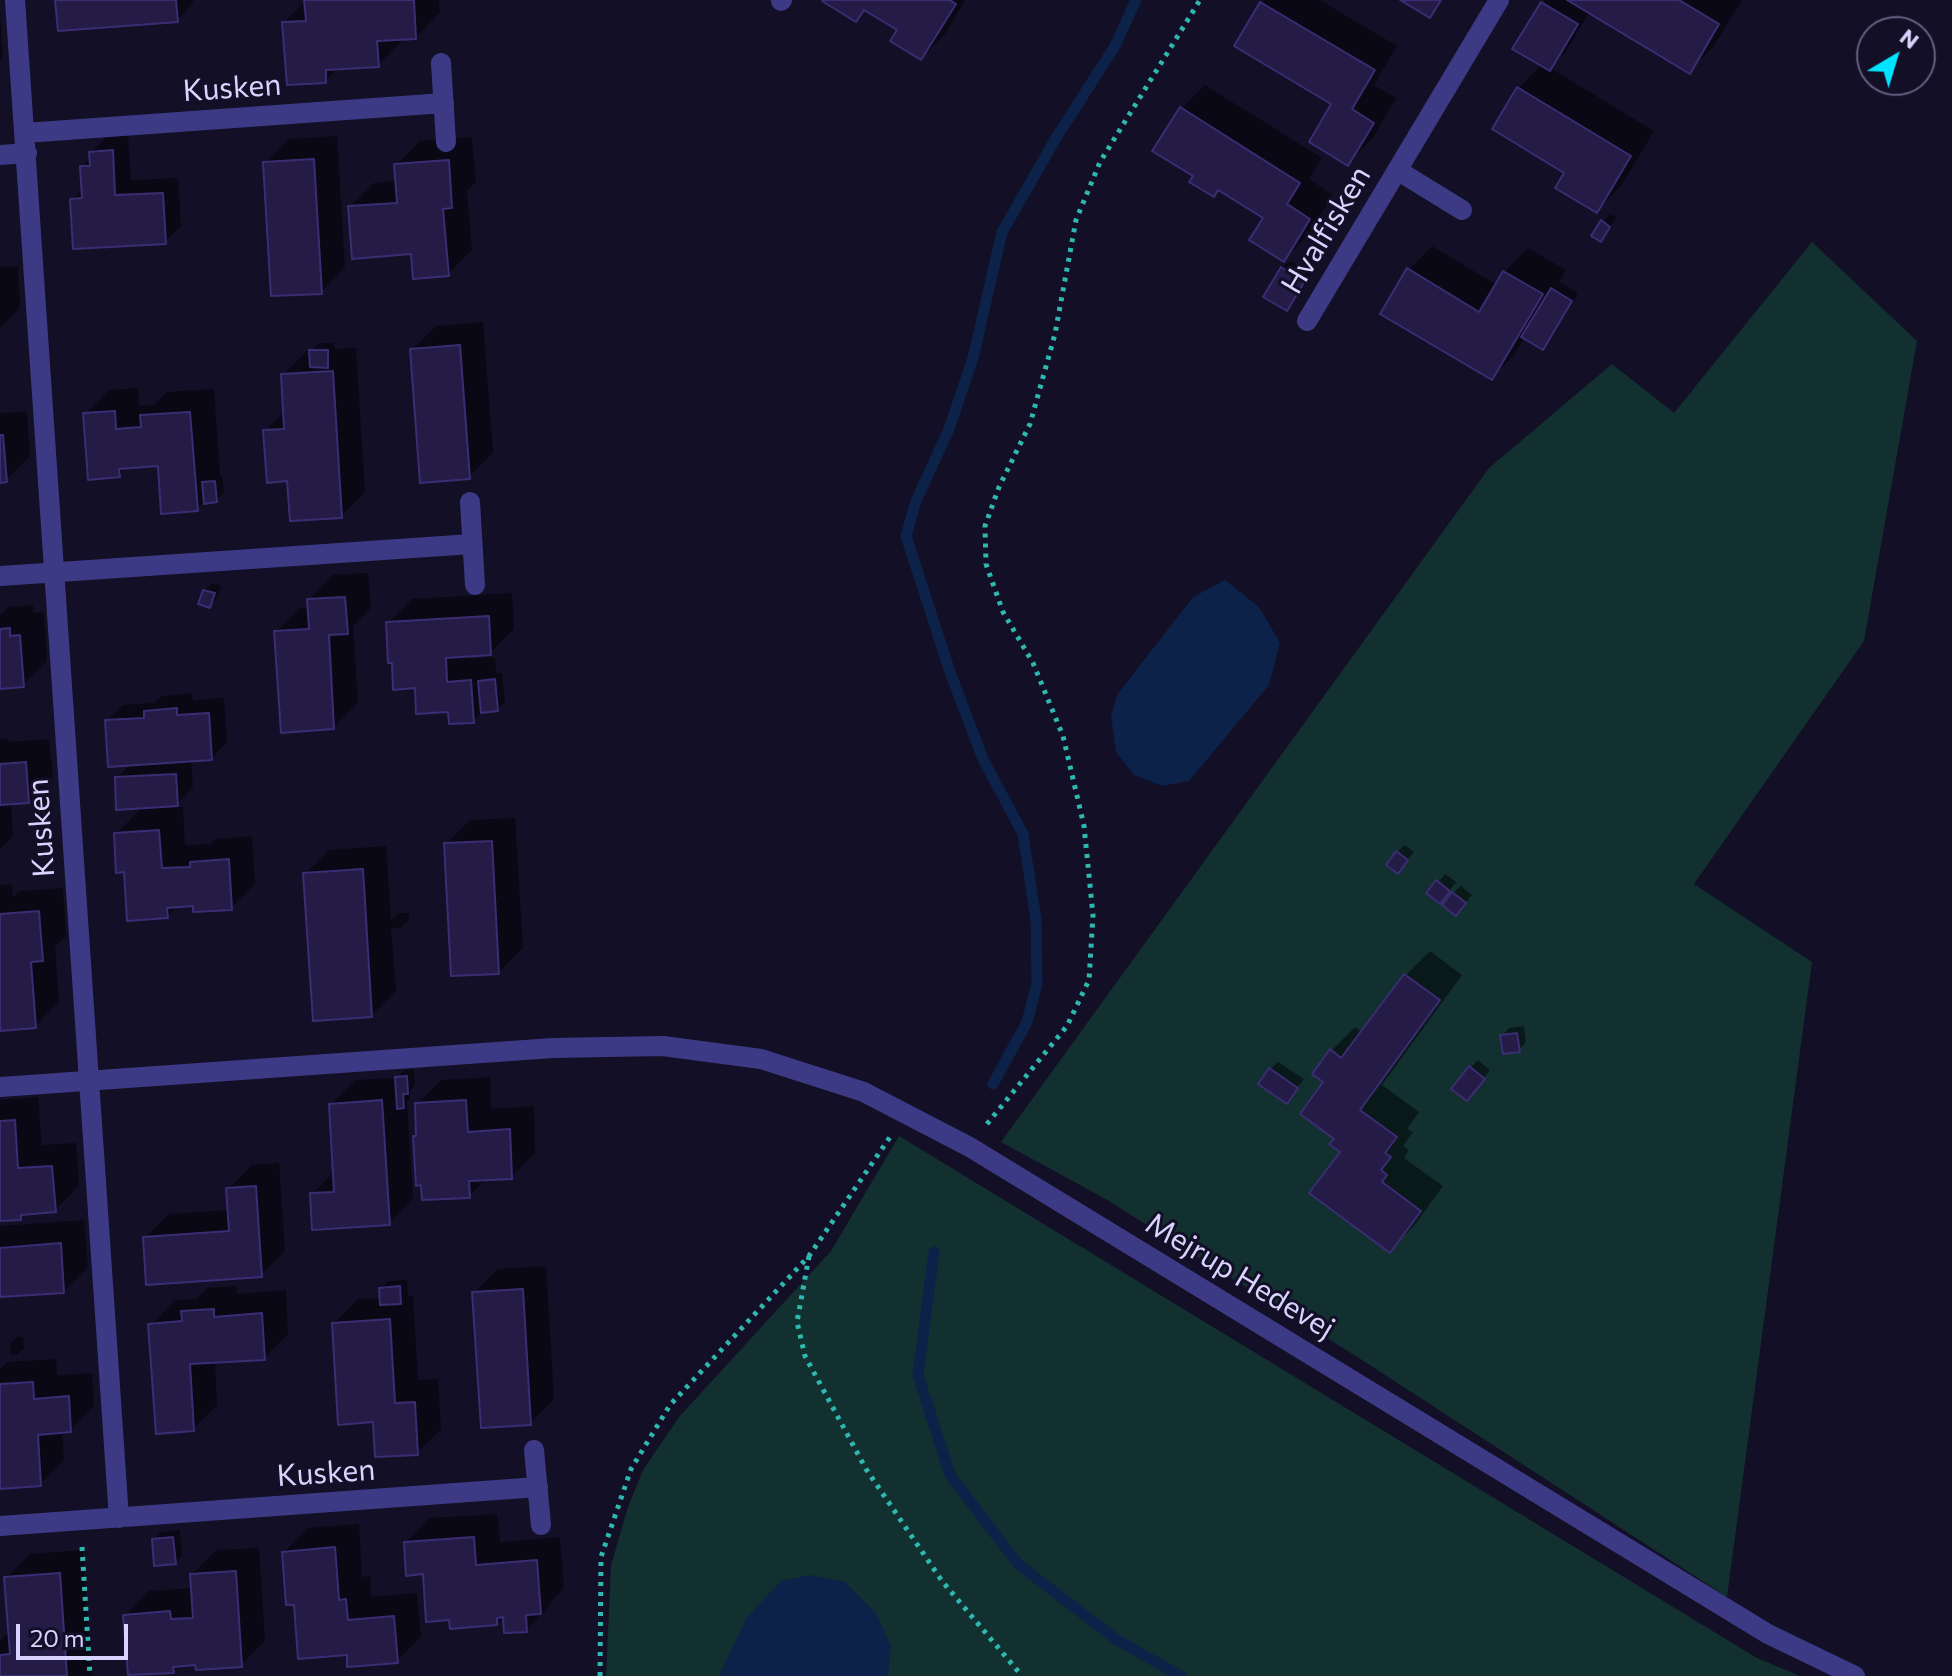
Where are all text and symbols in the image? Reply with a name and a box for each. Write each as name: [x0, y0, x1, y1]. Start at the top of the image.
north arrow: [1856, 16, 1936, 96]
text: N: [1895, 23, 1925, 54]
street label: Kusken: [181, 67, 283, 109]
street label: Hvalfisken: [1274, 160, 1378, 300]
street label: Kusken: [20, 777, 62, 879]
street label: Mejrup Hedevej: [1139, 1206, 1341, 1346]
street label: Kusken: [275, 1452, 377, 1494]
scale bar: [20, 1608, 132, 1658]
text: 20 m: [30, 1623, 84, 1652]

